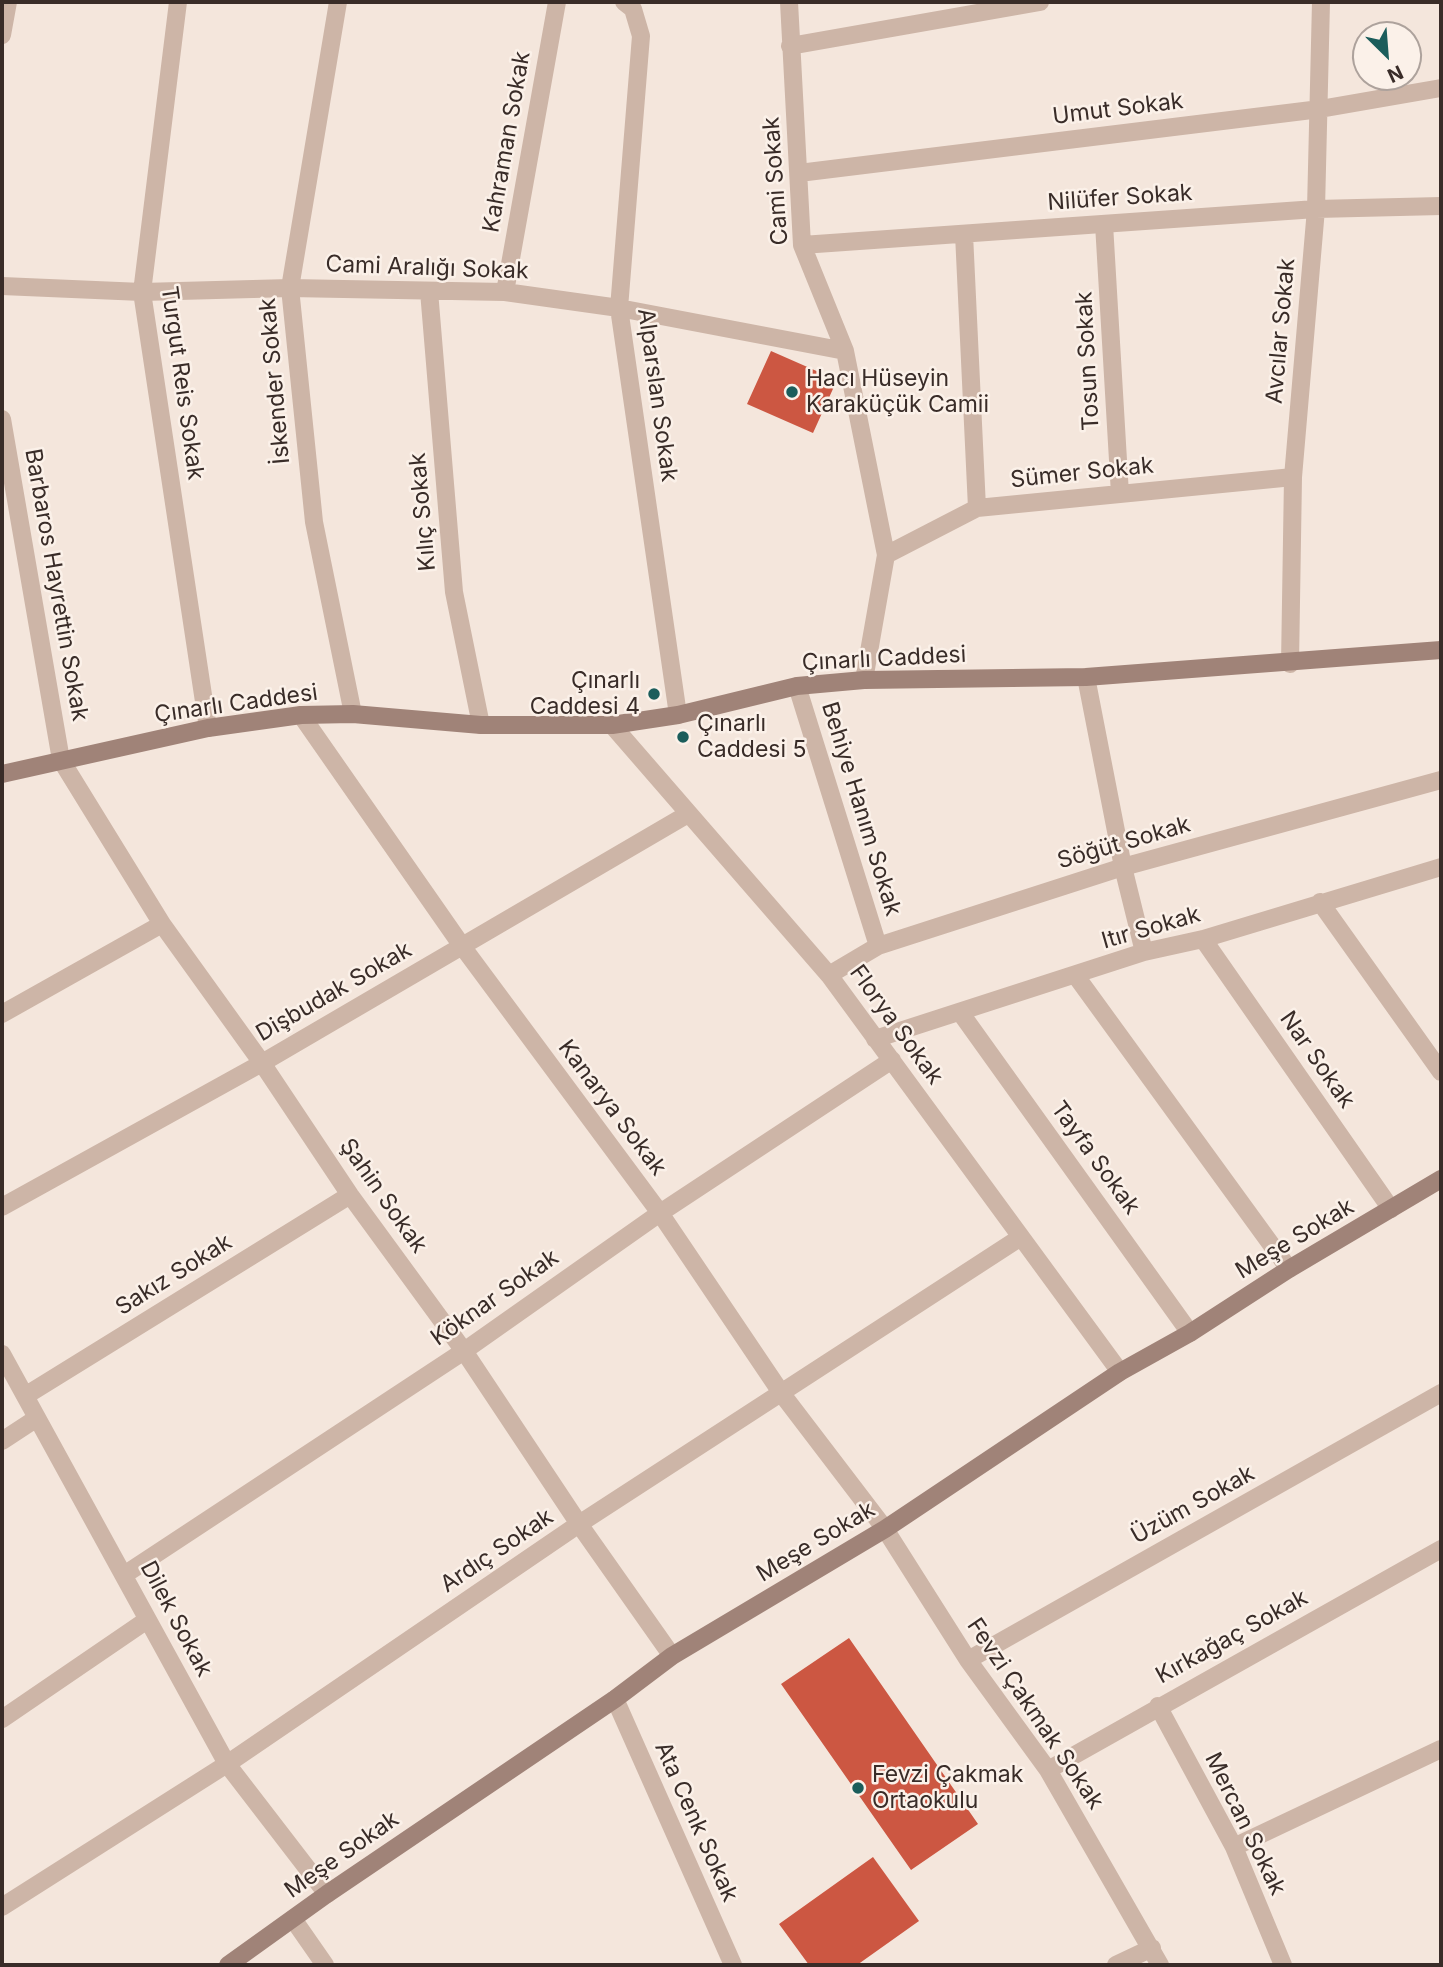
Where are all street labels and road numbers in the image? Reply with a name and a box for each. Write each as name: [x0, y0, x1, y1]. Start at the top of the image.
street label: Kahraman Sokak: [477, 49, 537, 235]
street label: Umut Sokak: [1051, 87, 1185, 131]
street label: Cami Sokak: [758, 116, 794, 246]
street label: Nilüfer Sokak: [1047, 179, 1193, 217]
street label: Cami Aralığı Sokak: [325, 251, 529, 285]
street label: Avcılar Sokak: [1261, 257, 1301, 405]
street label: Turgut Reis Sokak: [155, 284, 209, 482]
street label: Tosun Sokak: [1071, 291, 1105, 431]
street label: İskender Sokak: [254, 297, 296, 465]
street label: Alparslan Sokak: [631, 307, 683, 483]
street label: Barbaros Hayrettin Sokak: [18, 447, 94, 723]
street label: Kılıç Sokak: [404, 452, 442, 572]
street label: Sümer Sokak: [1009, 452, 1155, 494]
street label: Çınarlı Caddesi: [801, 641, 967, 677]
street label: Çınarlı Caddesi: [153, 679, 319, 729]
street label: Behiye Hanım Sokak: [815, 699, 907, 919]
street label: Söğüt Sokak: [1054, 811, 1194, 875]
street label: Itır Sokak: [1098, 901, 1204, 955]
street label: Dişbudak Sokak: [251, 936, 417, 1048]
street label: Florya Sokak: [843, 960, 949, 1090]
street label: Nar Sokak: [1274, 1006, 1360, 1114]
street label: Kanarya Sokak: [552, 1035, 672, 1181]
street label: Tayfa Sokak: [1045, 1096, 1145, 1220]
street label: Şahin Sokak: [333, 1133, 433, 1259]
street label: Meşe Sokak: [1231, 1193, 1359, 1285]
street label: Sakız Sokak: [111, 1228, 237, 1322]
street label: Köknar Sokak: [426, 1244, 564, 1352]
street label: Üzüm Sokak: [1127, 1460, 1259, 1550]
street label: Meşe Sokak: [752, 1496, 880, 1588]
street label: Ardıç Sokak: [435, 1503, 559, 1599]
street label: Dilek Sokak: [134, 1556, 218, 1682]
street label: Kırkağaç Sokak: [1151, 1584, 1313, 1690]
street label: Fevzi Çakmak Sokak: [961, 1613, 1109, 1815]
street label: Ata Cenk Sokak: [648, 1738, 744, 1906]
street label: Mercan Sokak: [1199, 1748, 1291, 1900]
street label: Meşe Sokak: [280, 1806, 404, 1904]

